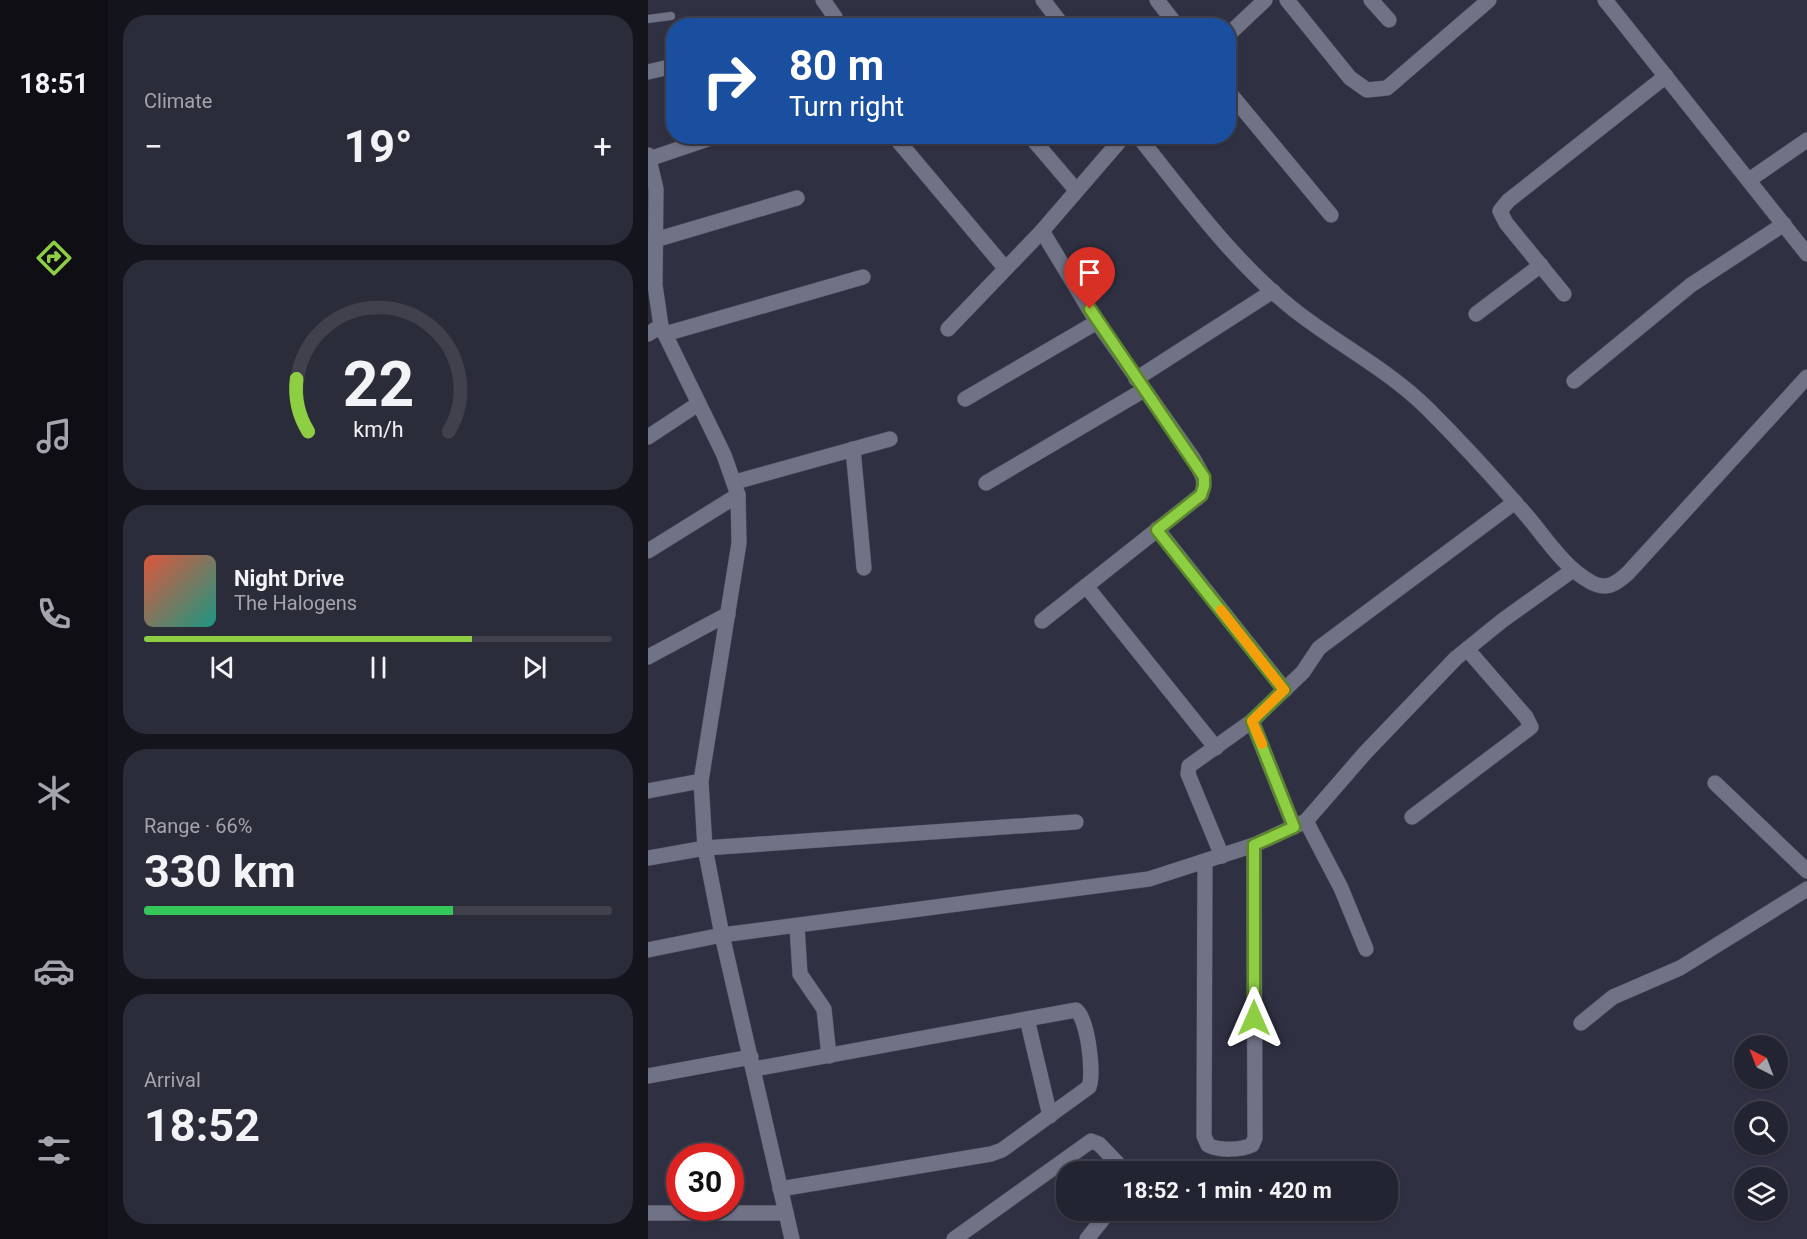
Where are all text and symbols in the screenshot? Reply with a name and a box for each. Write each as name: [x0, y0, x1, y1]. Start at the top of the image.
text: 80 m: [789, 41, 884, 90]
icon: right: [690, 42, 768, 120]
text: 18:51: [19, 68, 89, 100]
text: Climate: [144, 89, 212, 113]
text: Turn right: [789, 91, 904, 123]
text: 19°: [343, 120, 413, 173]
text: −: [144, 127, 163, 166]
text: +: [593, 127, 612, 166]
icon: directions: [33, 237, 75, 279]
pin: [1064, 247, 1115, 309]
icon: arrive: [1073, 256, 1106, 289]
text: 22: [342, 348, 414, 421]
icon: music: [33, 415, 75, 457]
text: km/h: [353, 417, 403, 442]
text: Night Drive: [234, 566, 344, 591]
text: The Halogens: [234, 591, 357, 615]
icon: phone: [33, 593, 75, 635]
icon: previous: [206, 651, 239, 684]
icon: pause: [362, 651, 395, 684]
icon: next: [518, 651, 551, 684]
icon: climate: [33, 772, 75, 814]
text: Range · 66%: [144, 814, 252, 838]
text: 330 km: [144, 845, 296, 898]
icon: car: [33, 950, 75, 992]
position arrow: [1222, 986, 1286, 1050]
north arrow: [1734, 1035, 1788, 1089]
map controls: [1734, 1035, 1788, 1221]
text: Arrival: [144, 1068, 201, 1092]
text: 18:52: [144, 1099, 260, 1152]
button: search: [1734, 1101, 1788, 1155]
icon: filters: [33, 1129, 75, 1171]
speed limit sign: 30: [666, 1143, 744, 1221]
button: layers: [1734, 1167, 1788, 1221]
text: 18:52 · 1 min · 420 m: [1122, 1178, 1332, 1203]

